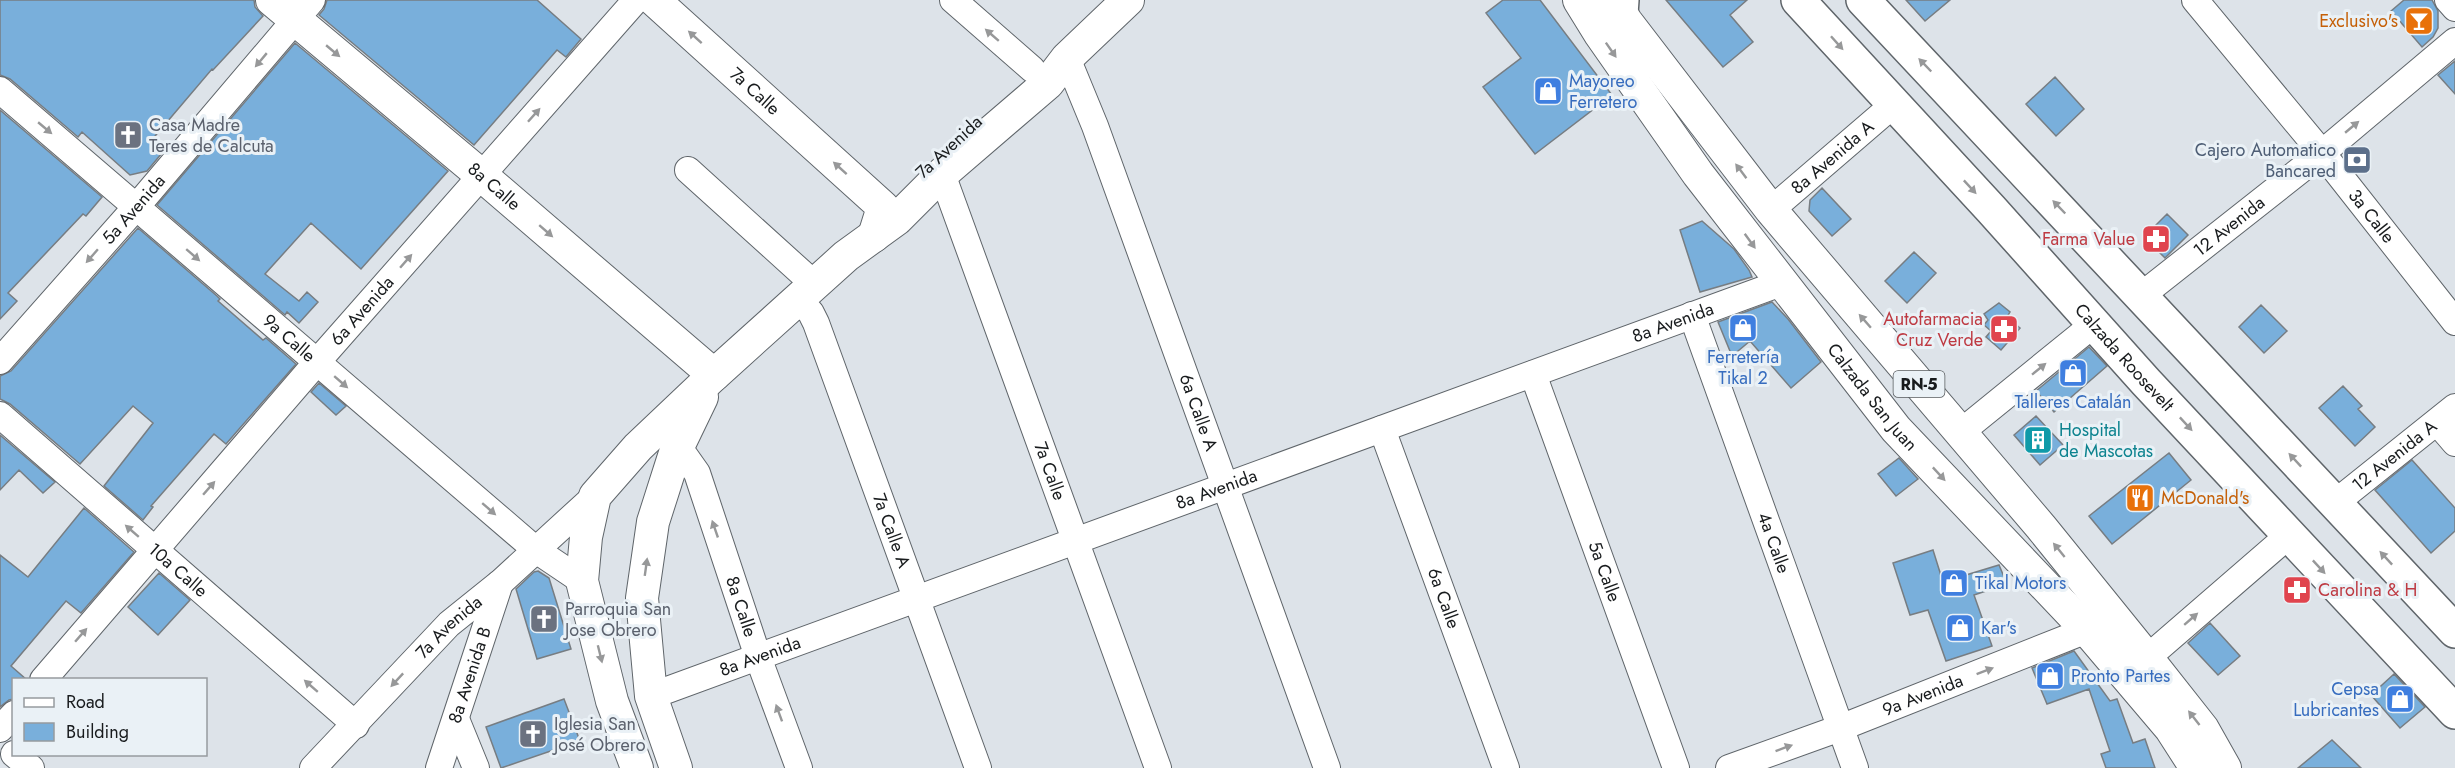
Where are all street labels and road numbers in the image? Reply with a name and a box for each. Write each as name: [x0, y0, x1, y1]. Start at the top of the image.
street label: 7a Calle: [724, 61, 786, 121]
street label: 7a Avenida: [910, 109, 988, 185]
street label: 8a Avenida A: [1785, 114, 1880, 200]
street label: 8a Calle: [462, 156, 526, 217]
street label: 5a Avenida: [96, 169, 171, 250]
street label: 3a Calle: [2342, 183, 2401, 249]
street label: 12 Avenida: [2188, 190, 2270, 263]
street label: 6a Avenida: [324, 270, 400, 351]
street label: 8a Avenida: [1629, 296, 1717, 349]
street label: Calzada Roosevelt: [2068, 298, 2181, 418]
street label: 9a Calle: [257, 308, 321, 368]
street label: Calzada San Juan: [1821, 338, 1923, 457]
street label: 6a Calle A: [1173, 370, 1224, 455]
road number: RN-5: [1894, 371, 1944, 397]
street label: 12 Avenida A: [2346, 413, 2442, 498]
street label: 7a Calle: [1027, 438, 1073, 504]
street label: 8a Avenida: [1172, 463, 1261, 516]
street label: 7a Calle A: [866, 490, 917, 572]
street label: 4a Calle: [1751, 509, 1797, 577]
street label: 10a Calle: [142, 537, 214, 603]
street label: 5a Calle: [1582, 537, 1628, 605]
street label: 6a Calle: [1421, 564, 1467, 632]
street label: 8a Calle: [719, 573, 763, 640]
street label: 7a Avenida: [410, 589, 488, 665]
street label: 8a Avenida B: [442, 623, 498, 727]
street label: 8a Avenida: [716, 629, 804, 683]
street label: 9a Avenida: [1878, 667, 1967, 723]

